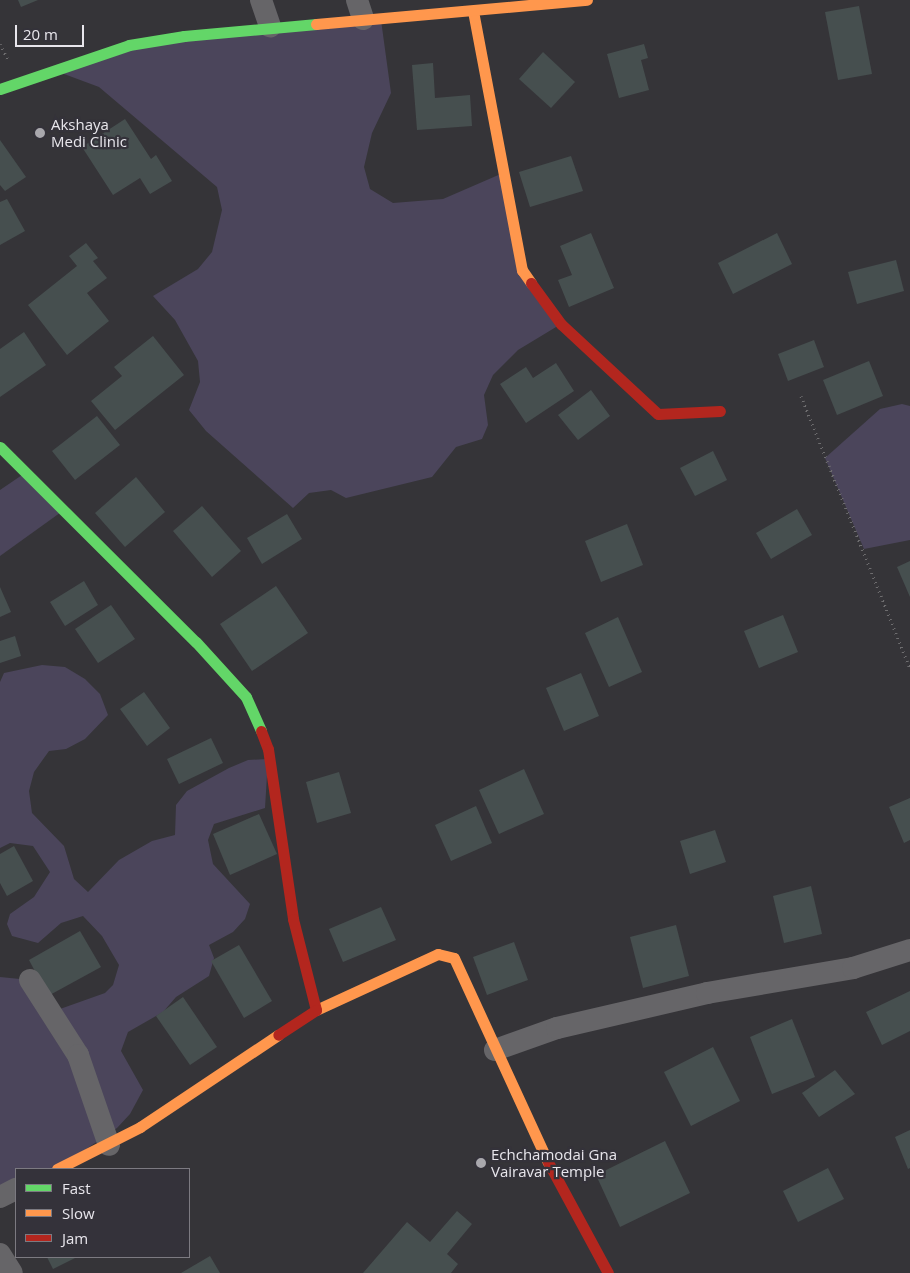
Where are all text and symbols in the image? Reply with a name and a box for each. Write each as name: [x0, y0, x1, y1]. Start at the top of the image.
scale bar: [18, 15, 86, 47]
text: 20 m: [23, 24, 58, 44]
place label: Akshaya Medi Clinic: [51, 115, 127, 150]
marker: Akshaya Medi Clinic: [33, 126, 47, 140]
place label: Echchamodai Gna Vairavar Temple: [491, 1145, 617, 1180]
marker: Echchamodai Gna Vairavar Temple: [475, 1157, 487, 1169]
legend: [15, 1168, 190, 1258]
text: Fast: [62, 1178, 91, 1198]
text: Slow: [62, 1203, 95, 1223]
text: Jam: [62, 1228, 88, 1248]

